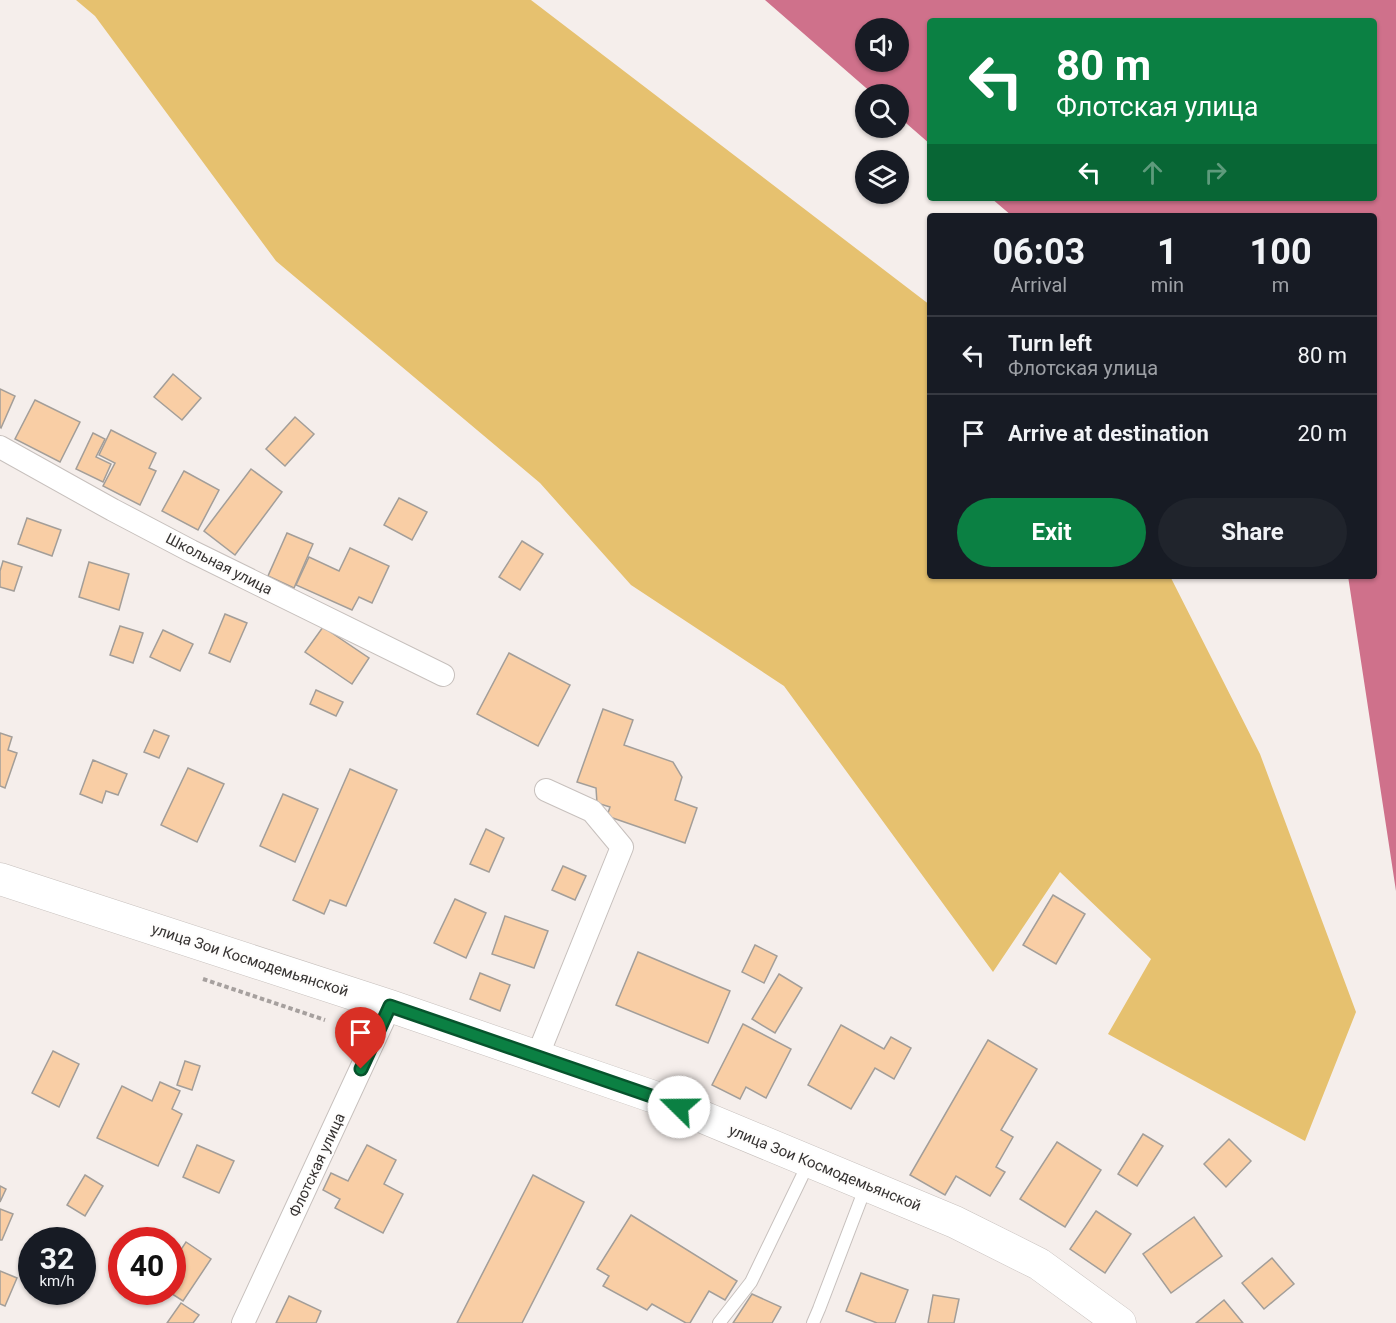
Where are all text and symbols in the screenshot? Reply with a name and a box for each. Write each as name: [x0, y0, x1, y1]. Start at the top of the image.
map controls: [855, 18, 909, 204]
button: sound: [855, 18, 909, 72]
text: 80 m: [1056, 41, 1151, 90]
icon: left: [957, 42, 1035, 120]
button: search: [855, 84, 909, 138]
text: Флотская улица: [1056, 91, 1259, 123]
button: layers: [855, 150, 909, 204]
icon: left: [1073, 156, 1106, 189]
icon: ahead: [1136, 156, 1169, 189]
icon: right: [1199, 156, 1232, 189]
text: 06:03: [992, 231, 1085, 273]
text: 1: [1157, 231, 1178, 273]
text: 100: [1250, 231, 1312, 273]
text: Arrival: [1010, 273, 1067, 297]
text: min: [1151, 273, 1184, 297]
text: m: [1272, 273, 1289, 297]
text: Turn left: [1008, 331, 1092, 356]
icon: left: [957, 339, 990, 372]
text: 80 m: [1298, 343, 1347, 368]
text: Флотская улица: [1008, 356, 1158, 380]
icon: arrive: [957, 417, 990, 450]
text: Arrive at destination: [1008, 421, 1209, 446]
text: 20 m: [1298, 421, 1347, 446]
button: Exit: [957, 498, 1146, 567]
button: Share: [1158, 498, 1347, 567]
street label: Школьная улица: [163, 529, 275, 599]
street label: улица Зои Космодемьянской: [149, 920, 351, 1000]
pin: [335, 1007, 386, 1069]
icon: arrive: [344, 1016, 377, 1049]
position arrow: [647, 1075, 711, 1139]
street label: Флотская улица: [285, 1110, 349, 1220]
street label: улица Зои Космодемьянской: [726, 1121, 924, 1215]
speed limit sign: 40: [108, 1227, 186, 1305]
text: 32: [40, 1241, 74, 1276]
text: km/h: [39, 1272, 75, 1290]

